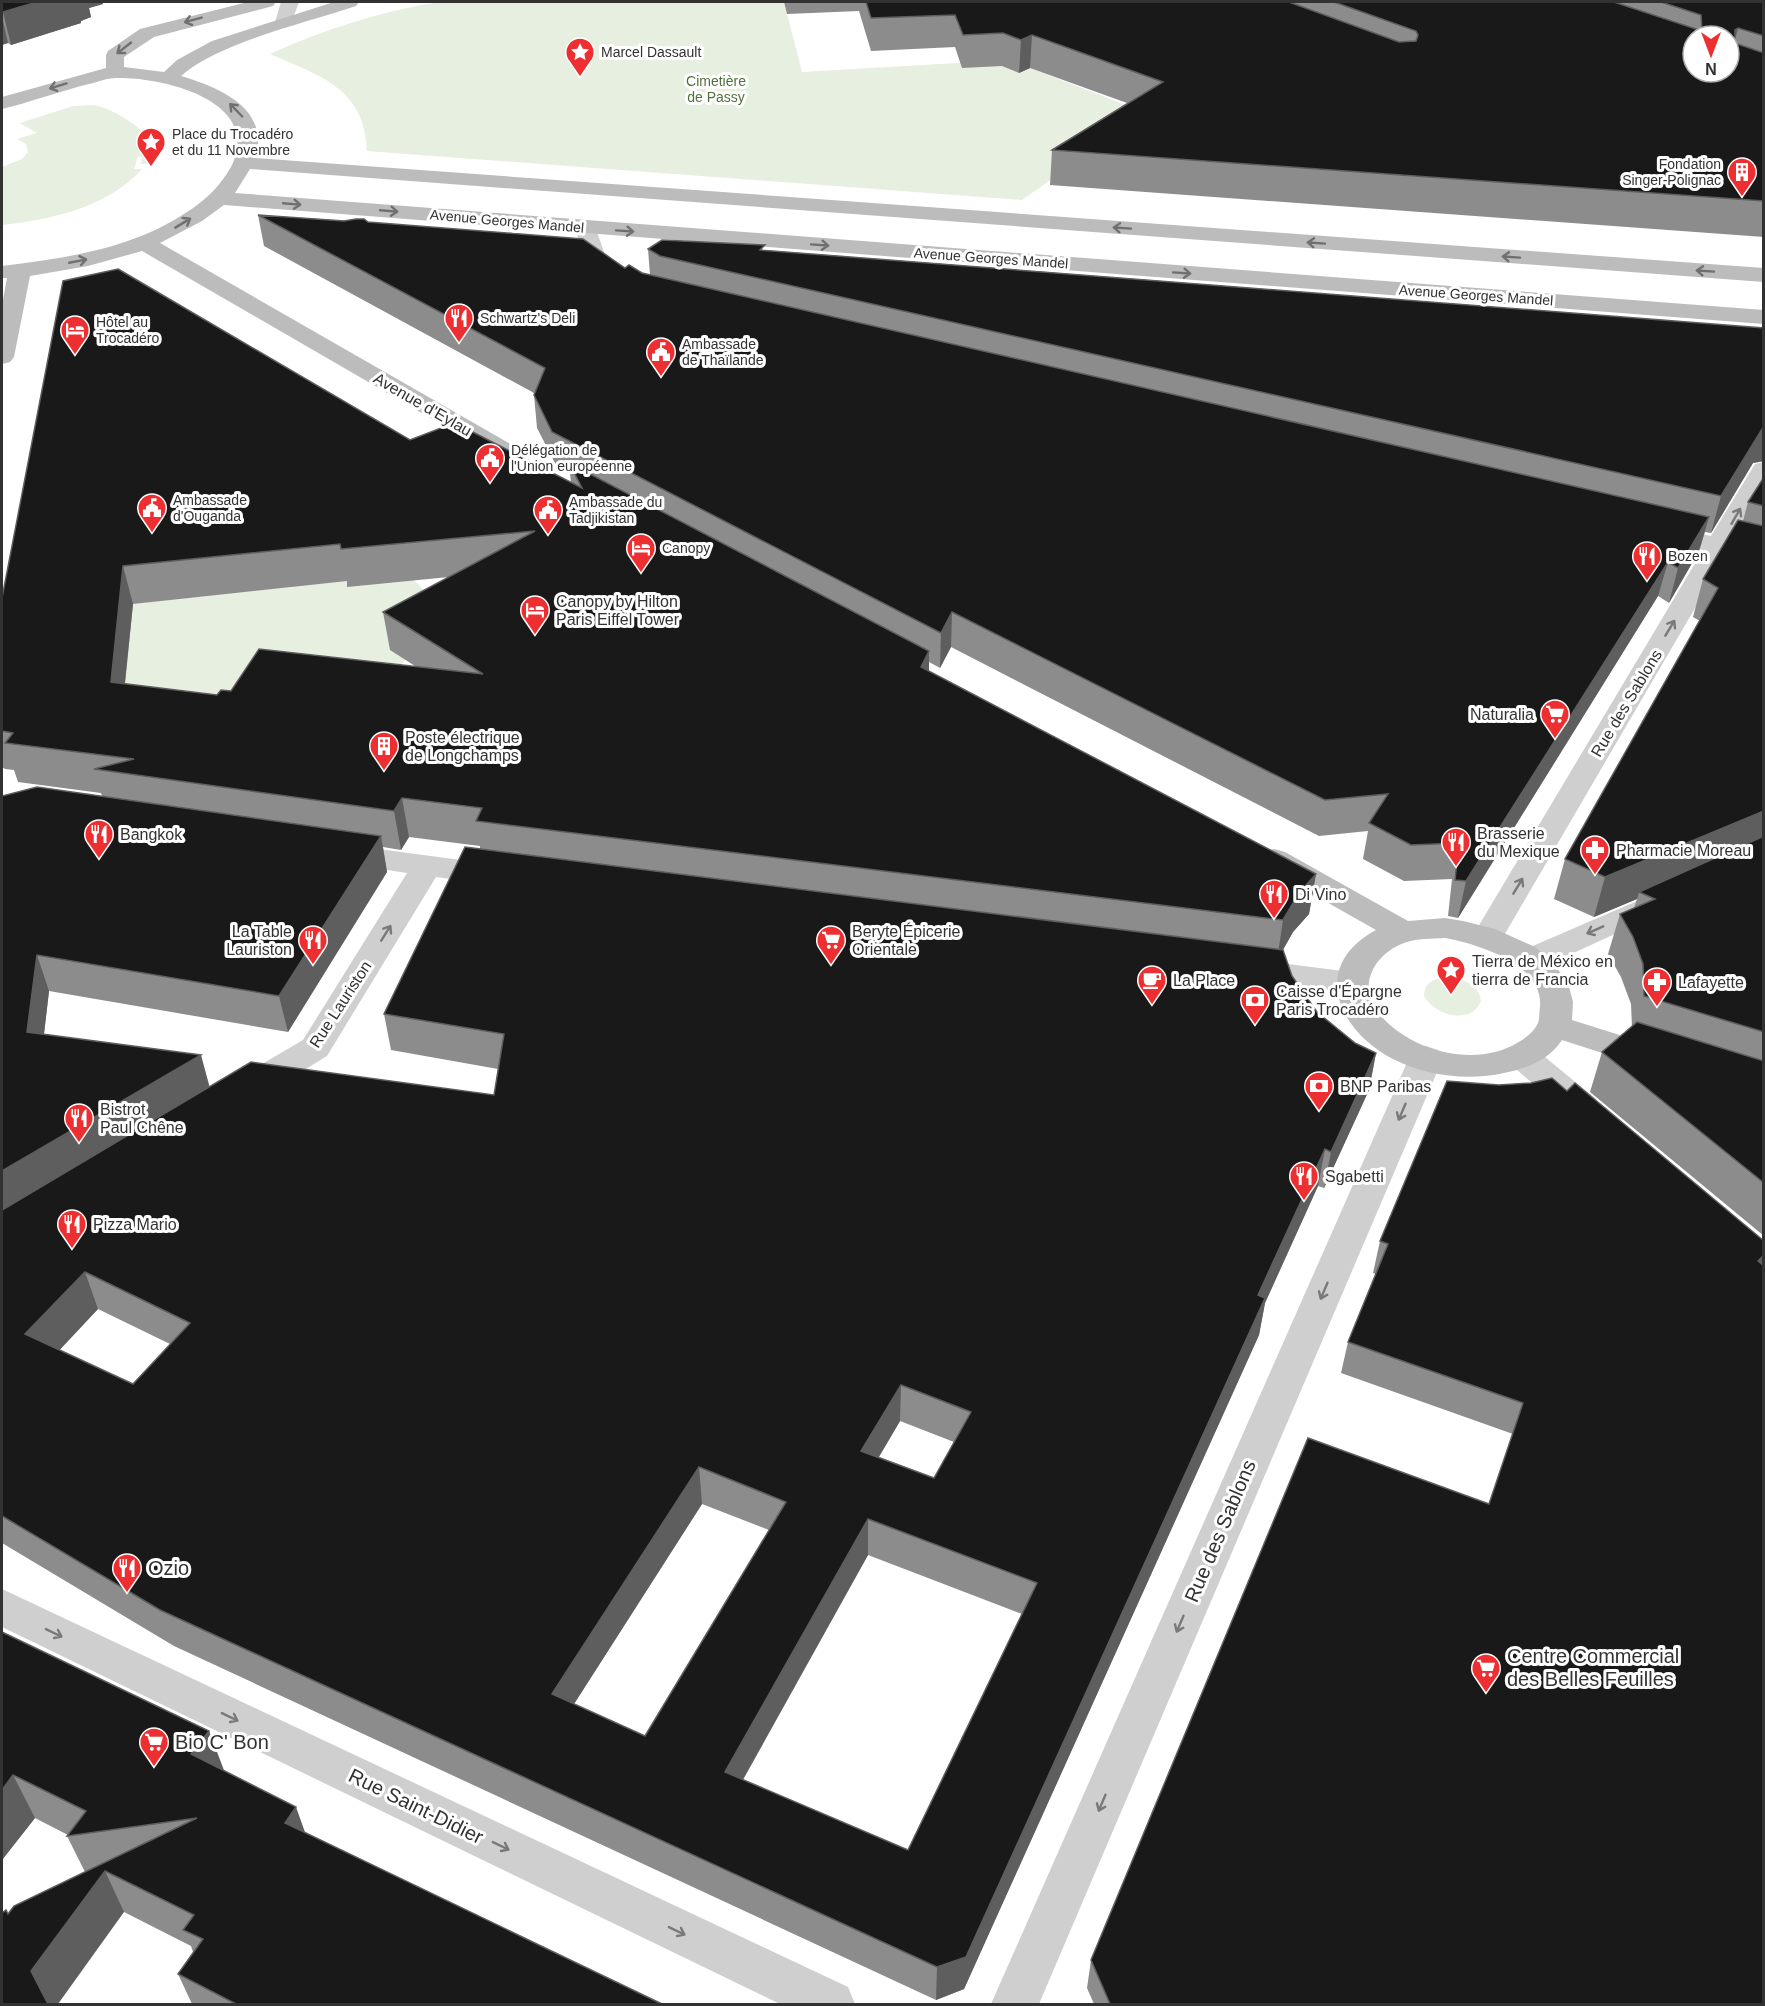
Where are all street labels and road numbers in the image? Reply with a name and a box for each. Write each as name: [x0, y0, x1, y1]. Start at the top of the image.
street label: Avenue Georges Mandel: [429, 206, 585, 236]
street label: Avenue Georges Mandel: [913, 245, 1069, 271]
street label: Avenue Georges Mandel: [1398, 282, 1554, 308]
street label: Avenue d'Eylau: [371, 369, 475, 439]
street label: Rue des Sablons: [1588, 647, 1665, 760]
street label: Rue Lauriston: [306, 958, 375, 1051]
street label: Rue des Sablons: [1180, 1457, 1260, 1605]
street label: Rue Saint-Didier: [345, 1764, 487, 1848]

